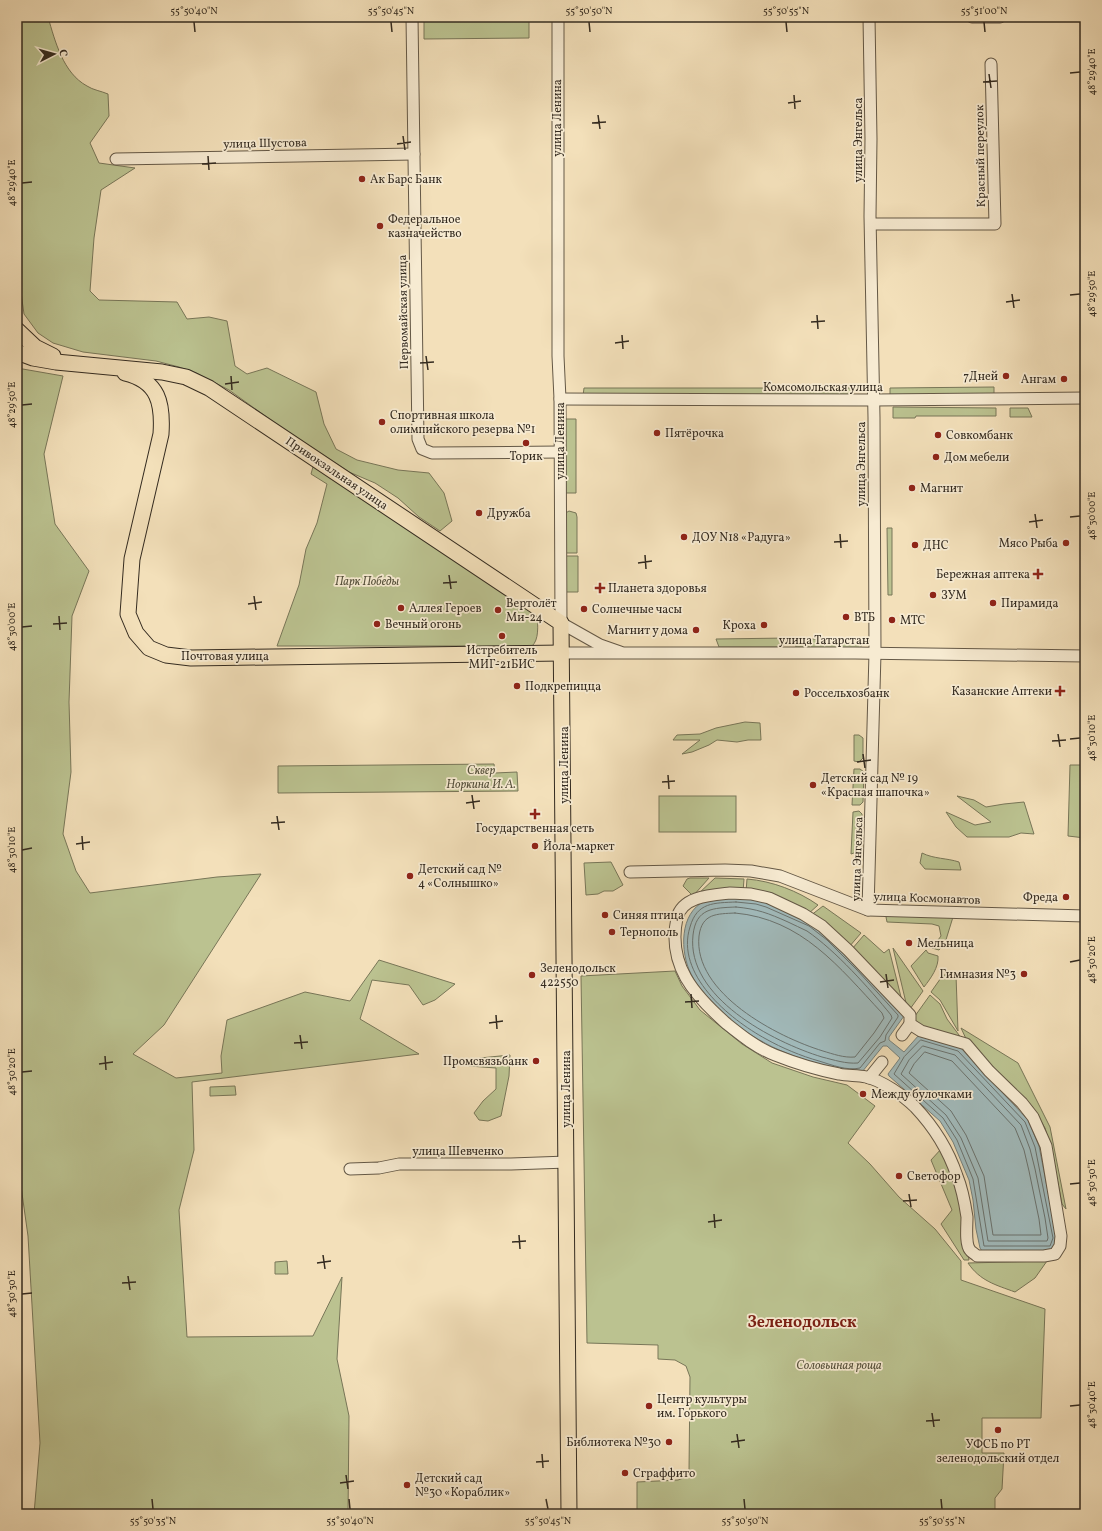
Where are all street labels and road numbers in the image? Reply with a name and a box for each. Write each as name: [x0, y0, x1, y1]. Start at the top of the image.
street label: улица Ленина: [550, 79, 566, 157]
street label: улица Энгельса: [851, 97, 867, 183]
street label: Красный переулок: [972, 104, 990, 207]
street label: улица Шустова: [223, 135, 307, 153]
street label: Первомайская улица: [395, 254, 413, 369]
street label: Комсомольская улица: [763, 380, 883, 396]
street label: улица Ленина: [553, 402, 569, 480]
street label: улица Энгельса: [854, 421, 870, 507]
street label: Привокзальная улица: [282, 434, 391, 514]
street label: улица Татарстан: [779, 633, 869, 649]
street label: Почтовая улица: [181, 649, 269, 665]
street label: улица Ленина: [557, 726, 573, 804]
street label: улица Энгельса: [849, 816, 867, 902]
street label: улица Космонавтов: [873, 889, 981, 909]
street label: улица Ленина: [559, 1050, 575, 1128]
street label: улица Шевченко: [412, 1144, 504, 1160]

